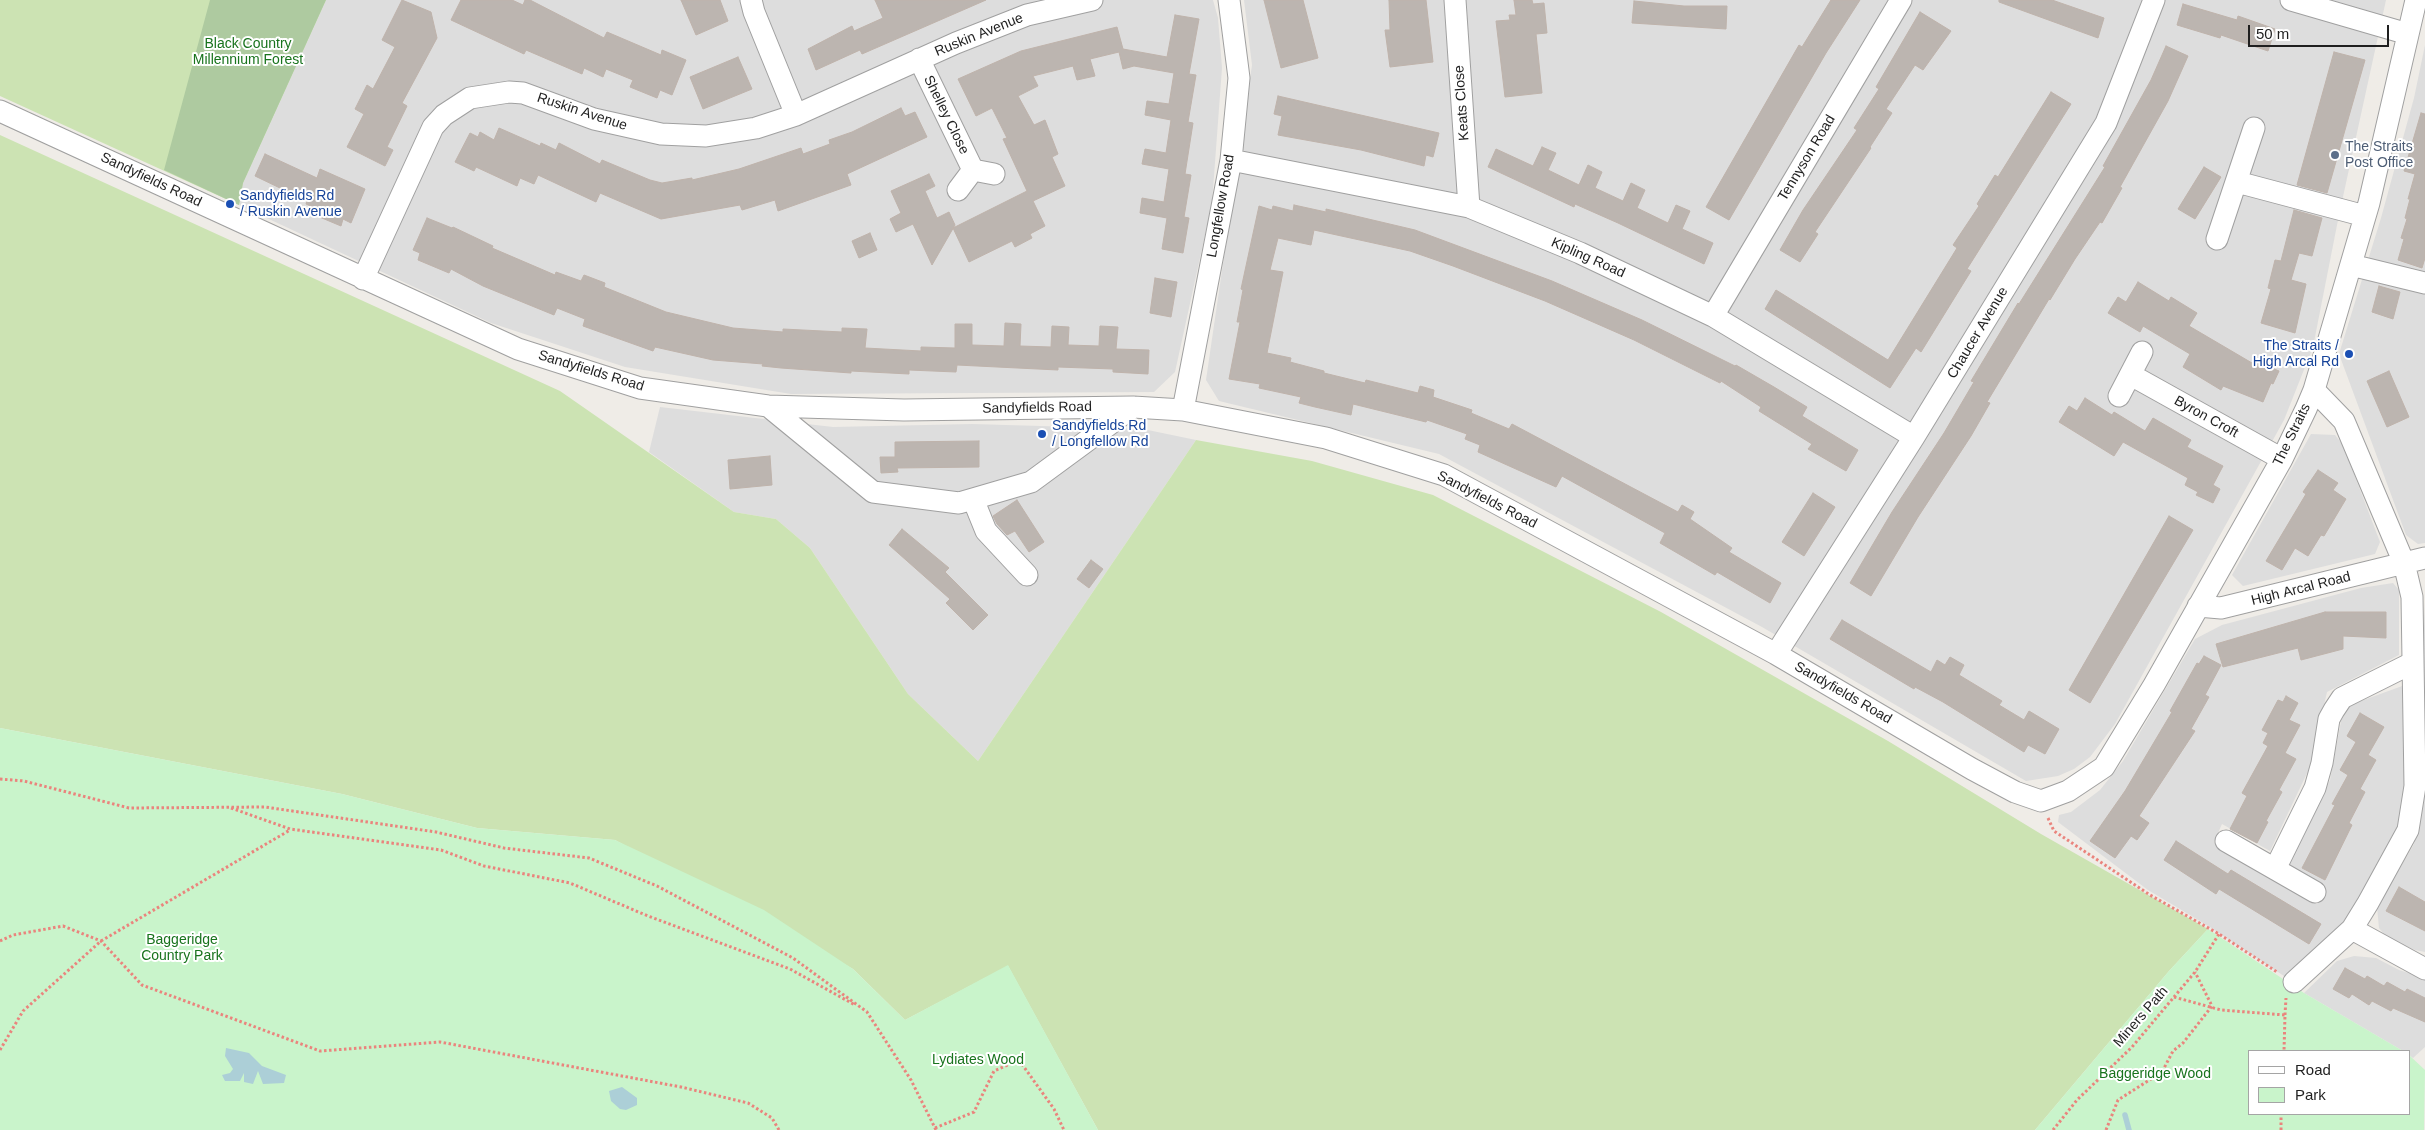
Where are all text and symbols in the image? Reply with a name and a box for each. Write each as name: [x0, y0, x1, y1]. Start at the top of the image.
street label: Ruskin Avenue: [932, 10, 1026, 60]
scale bar: [2250, 15, 2391, 47]
text: 50 m: [2256, 25, 2289, 42]
park label: Black Country Millennium Forest: [193, 36, 303, 68]
street label: Keats Close: [1451, 65, 1473, 141]
street label: Shelley Close: [920, 73, 972, 157]
street label: Ruskin Avenue: [535, 90, 629, 134]
street label: Tennyson Road: [1775, 112, 1839, 204]
place label: The Straits Post Office: [2345, 139, 2413, 172]
street label: Sandyfields Road: [98, 149, 204, 211]
marker: The Straits Post Office: [2329, 149, 2341, 161]
street label: Longfellow Road: [1204, 153, 1238, 259]
place label: Sandyfields Rd / Ruskin Avenue: [240, 188, 342, 220]
marker: Sandyfields Rd / Ruskin Avenue: [224, 198, 236, 210]
street label: Kipling Road: [1548, 234, 1628, 282]
street label: Chaucer Avenue: [1944, 284, 2012, 382]
place label: The Straits / High Arcal Rd: [2253, 338, 2339, 371]
street label: Sandyfields Road: [536, 347, 646, 395]
marker: The Straits / High Arcal Rd: [2343, 348, 2355, 360]
street label: Byron Croft: [2171, 392, 2241, 442]
street label: Sandyfields Road: [982, 399, 1092, 417]
street label: The Straits: [2270, 401, 2314, 469]
place label: Sandyfields Rd / Longfellow Rd: [1052, 418, 1149, 451]
marker: Sandyfields Rd / Longfellow Rd: [1036, 428, 1048, 440]
street label: Sandyfields Road: [1434, 468, 1540, 532]
street label: High Arcal Road: [2250, 569, 2352, 609]
street label: Sandyfields Road: [1791, 658, 1895, 728]
park label: Baggeridge Country Park: [141, 932, 223, 964]
street label: Miners Path: [2110, 983, 2172, 1051]
legend: [2248, 1050, 2410, 1115]
park label: Lydiates Wood: [932, 1052, 1024, 1068]
text: Road: [2295, 1061, 2331, 1078]
park label: Baggeridge Wood: [2099, 1066, 2211, 1082]
text: Park: [2295, 1086, 2326, 1103]

